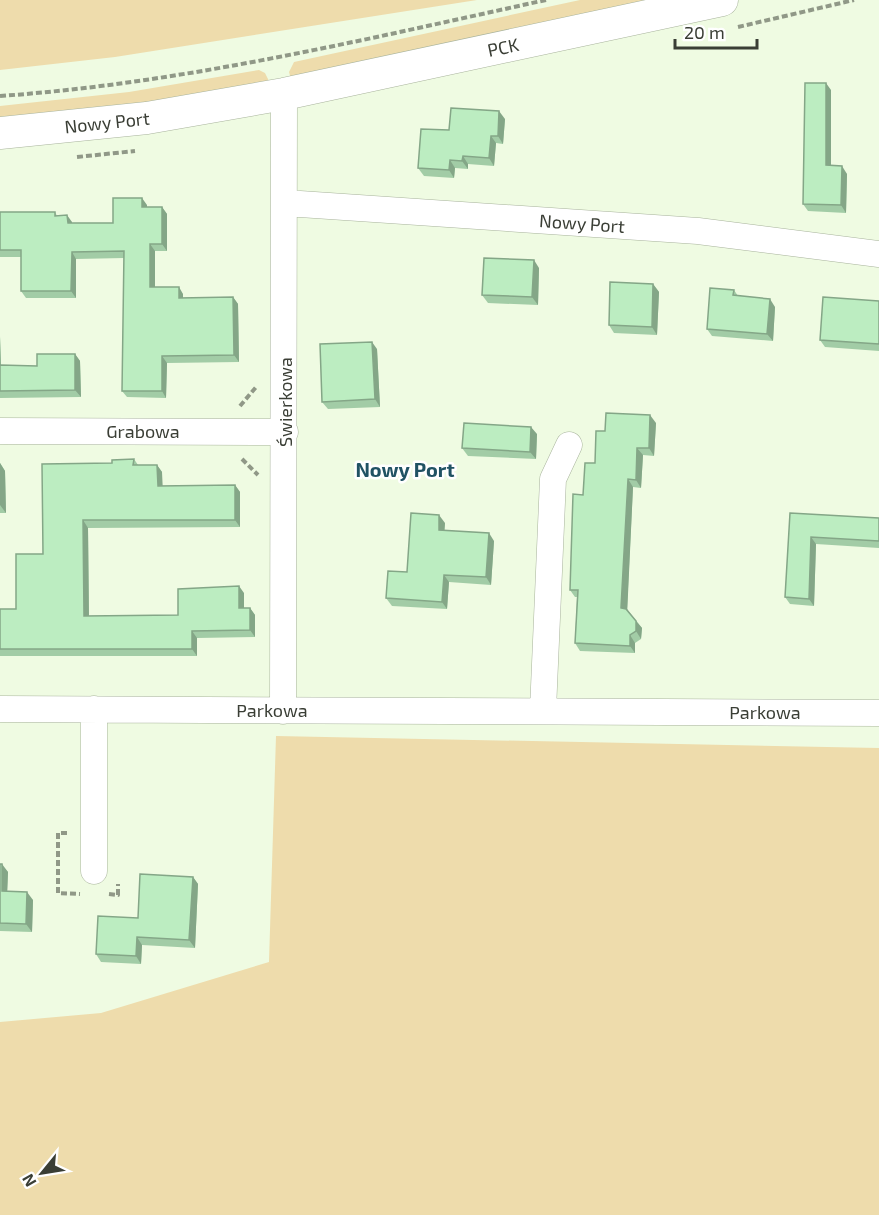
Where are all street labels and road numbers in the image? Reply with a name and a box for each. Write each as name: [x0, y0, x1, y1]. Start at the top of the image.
street label: PCK: [485, 33, 521, 61]
street label: Nowy Port: [63, 107, 151, 137]
street label: Nowy Port: [539, 209, 626, 237]
street label: Świerkowa: [274, 357, 296, 447]
street label: Grabowa: [106, 420, 180, 442]
street label: Parkowa: [236, 699, 308, 721]
street label: Parkowa: [729, 701, 801, 723]

